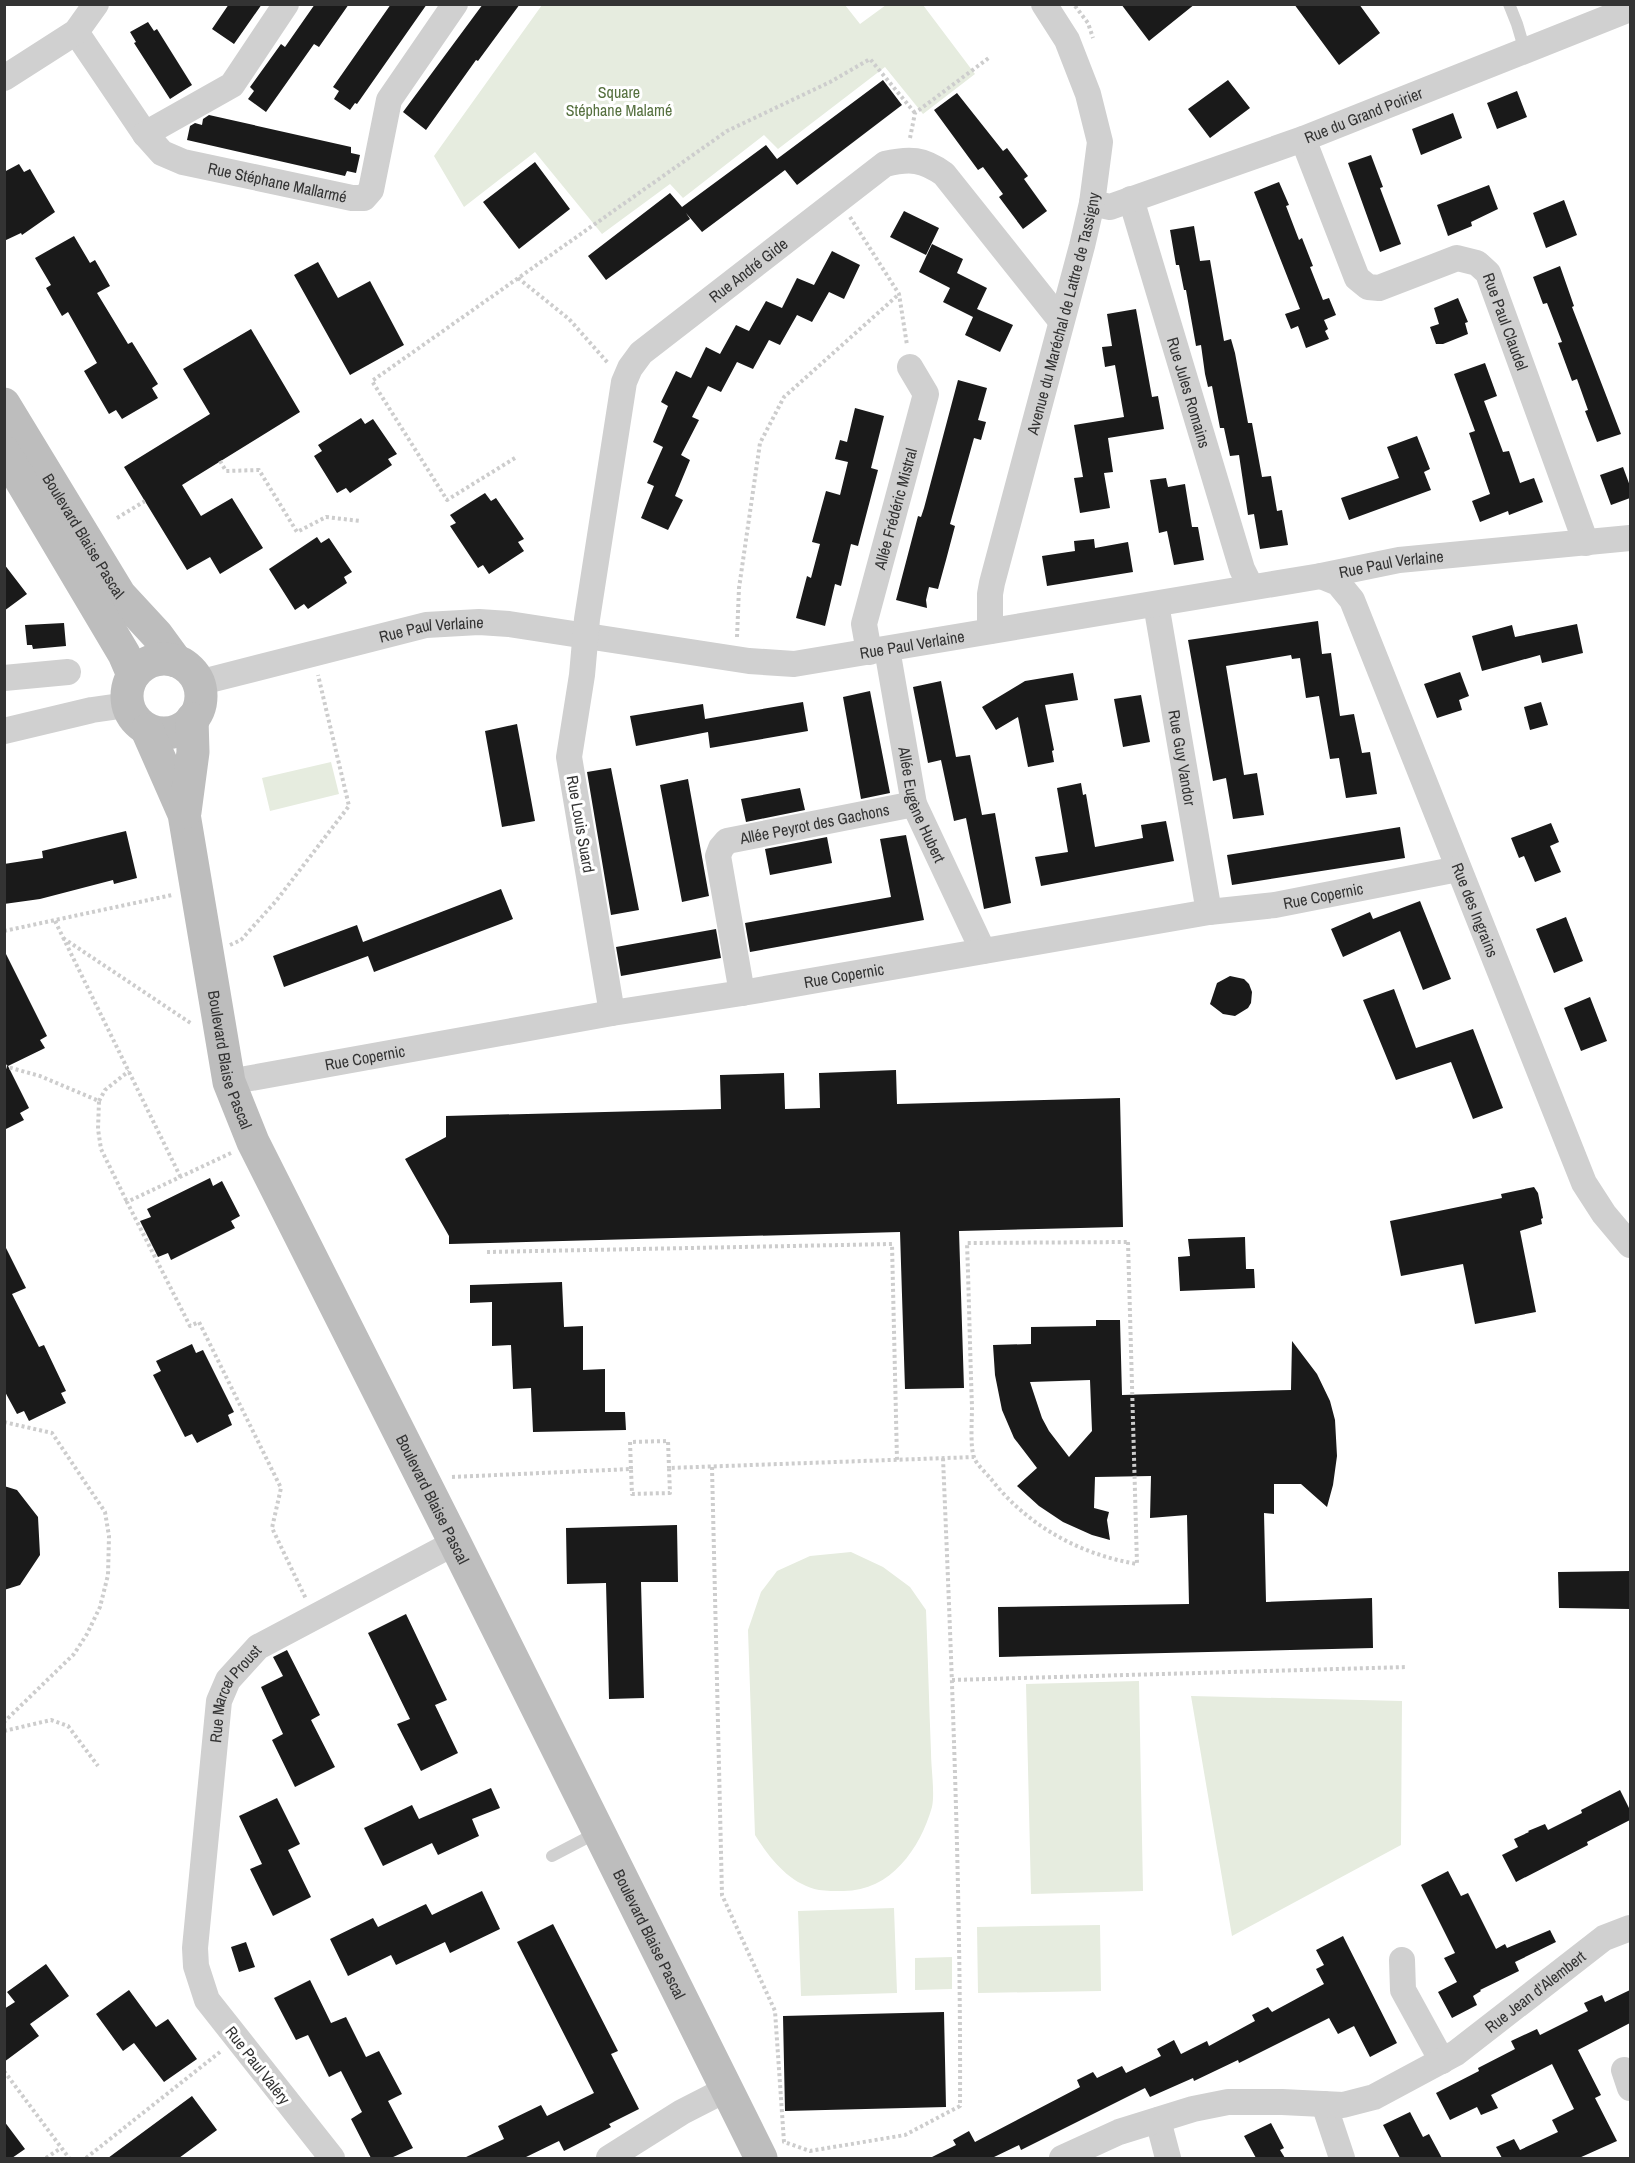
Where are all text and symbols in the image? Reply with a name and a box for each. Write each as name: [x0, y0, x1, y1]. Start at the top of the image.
park label: Square Stéphane Malamé: [566, 81, 672, 121]
street label: Rue du Grand Poirier: [1301, 81, 1426, 148]
street label: Rue Stéphane Mallarmé: [206, 157, 349, 208]
street label: Avenue du Maréchal de Lattre de Tassigny: [1021, 191, 1104, 438]
street label: Rue André Gide: [704, 233, 792, 308]
street label: Rue Paul Claudel: [1478, 270, 1533, 373]
street label: Rue Jules Romains: [1162, 334, 1216, 451]
street label: Allée Frédéric Mistral: [868, 445, 922, 573]
street label: Boulevard Blaise Pascal: [38, 469, 129, 604]
street label: Rue Paul Verlaine: [1337, 545, 1445, 583]
street label: Rue Paul Verlaine: [377, 611, 484, 648]
street label: Rue Paul Verlaine: [858, 625, 966, 664]
street label: Rue Guy Vandor: [1163, 708, 1202, 808]
street label: Allée Eugène Hubert: [893, 744, 951, 866]
street label: Rue Louis Suard: [562, 774, 600, 874]
street label: Allée Peyrot des Gachons: [737, 798, 891, 849]
street label: Rue des Ingrains: [1447, 859, 1504, 960]
street label: Rue Copernic: [1281, 877, 1365, 914]
street label: Rue Copernic: [802, 958, 886, 993]
street label: Boulevard Blaise Pascal: [203, 989, 258, 1132]
street label: Rue Copernic: [323, 1039, 407, 1076]
street label: Boulevard Blaise Pascal: [391, 1431, 475, 1568]
street label: Rue Marcel Proust: [204, 1640, 266, 1744]
street label: Boulevard Blaise Pascal: [608, 1865, 691, 2003]
street label: Rue Jean d'Alembert: [1480, 1945, 1590, 2038]
street label: Rue Paul Valéry: [220, 2021, 296, 2109]

